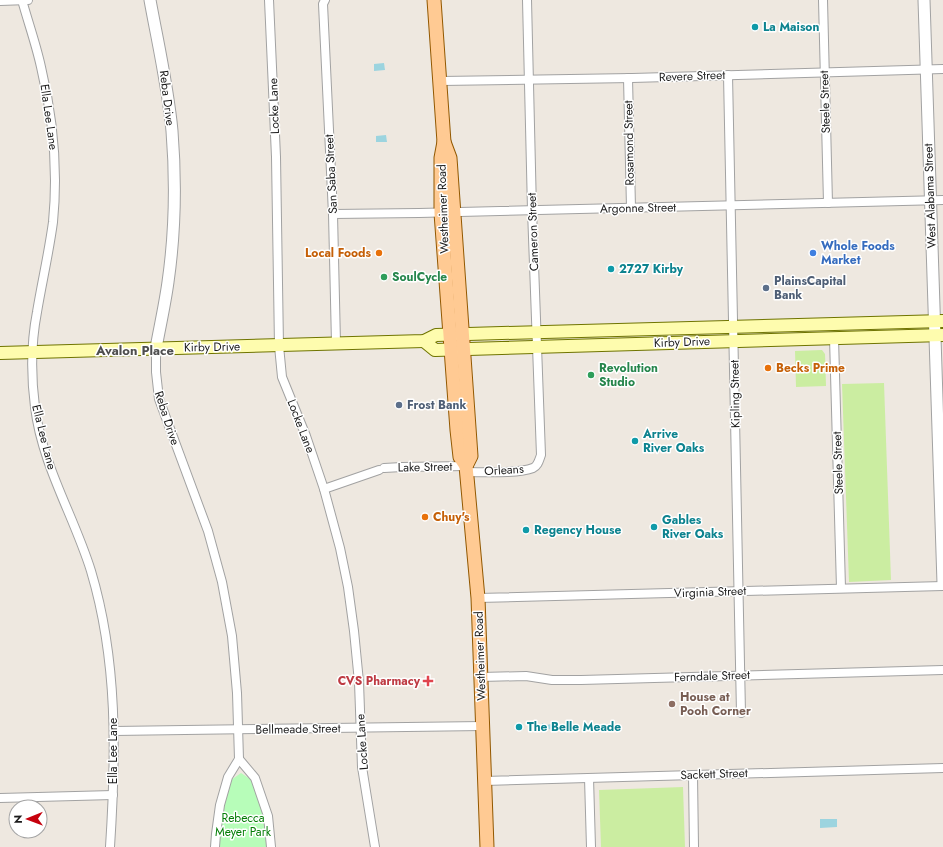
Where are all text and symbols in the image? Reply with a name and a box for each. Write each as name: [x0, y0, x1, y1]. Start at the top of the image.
place label: La Maison: [763, 18, 819, 36]
marker: La Maison: [750, 22, 760, 32]
street label: Revere Street: [659, 66, 726, 86]
street label: Reba Drive: [155, 69, 179, 127]
street label: Steele Street: [815, 70, 835, 134]
street label: Locke Lane: [264, 78, 284, 134]
street label: Ella Lee Lane: [35, 83, 63, 151]
street label: Rosamond Street: [619, 100, 639, 186]
street label: San Saba Street: [320, 134, 342, 214]
street label: West Alabama Street: [919, 143, 941, 249]
street label: Westheimer Road: [432, 164, 454, 254]
street label: Cameron Street: [523, 192, 543, 272]
street label: Argonne Street: [600, 198, 676, 218]
place label: Whole Foods Market: [821, 237, 895, 269]
place label: Local Foods: [305, 244, 372, 262]
marker: Local Foods: [374, 248, 384, 258]
marker: Whole Foods Market: [808, 248, 818, 258]
place label: 2727 Kirby: [619, 260, 684, 278]
marker: 2727 Kirby: [606, 264, 616, 274]
place label: SoulCycle: [392, 268, 447, 286]
marker: SoulCycle: [379, 272, 389, 282]
place label: PlainsCapital Bank: [774, 272, 846, 304]
marker: PlainsCapital Bank: [761, 283, 771, 293]
street label: Kirby Drive: [654, 332, 710, 352]
street label: Kirby Drive: [184, 338, 240, 356]
district label: Avalon Place: [95, 341, 174, 360]
place label: Revolution Studio: [599, 359, 658, 391]
place label: Becks Prime: [776, 359, 845, 377]
street label: Kipling Street: [725, 360, 745, 428]
marker: Becks Prime: [763, 363, 773, 373]
marker: Revolution Studio: [586, 370, 596, 380]
street label: Reba Drive: [150, 389, 184, 447]
place label: Frost Bank: [407, 396, 466, 414]
street label: Locke Lane: [283, 397, 319, 455]
marker: Frost Bank: [394, 400, 404, 410]
street label: Ella Lee Lane: [27, 403, 61, 471]
place label: Arrive River Oaks: [642, 425, 705, 457]
street label: Steele Street: [828, 431, 848, 495]
marker: Arrive River Oaks: [630, 436, 640, 446]
street label: Lake Street: [398, 458, 453, 476]
street label: Orleans: [484, 460, 524, 480]
place label: Chuy's: [433, 508, 470, 526]
place label: Gables River Oaks: [662, 511, 724, 543]
marker: Chuy's: [420, 512, 430, 522]
place label: Regency House: [534, 521, 621, 539]
marker: Gables River Oaks: [649, 522, 659, 532]
marker: Regency House: [521, 525, 531, 535]
street label: Virginia Street: [674, 582, 747, 602]
street label: Westheimer Road: [469, 611, 491, 701]
street label: Ferndale Street: [674, 666, 750, 686]
place label: CVS Pharmacy: [338, 672, 421, 690]
marker: CVS Pharmacy: [423, 676, 433, 686]
place label: House at Pooh Corner: [680, 688, 751, 720]
marker: House at Pooh Corner: [667, 699, 677, 709]
street label: Locke Lane: [351, 713, 373, 771]
street label: Ella Lee Lane: [104, 718, 122, 784]
place label: The Belle Meade: [527, 718, 621, 736]
street label: Bellmeade Street: [255, 719, 341, 739]
marker: The Belle Meade: [514, 722, 524, 732]
street label: Sackett Street: [680, 764, 748, 784]
north arrow: [8, 799, 48, 839]
park label: Rebecca Meyer Park: [215, 809, 272, 841]
text: N: [10, 815, 26, 824]

